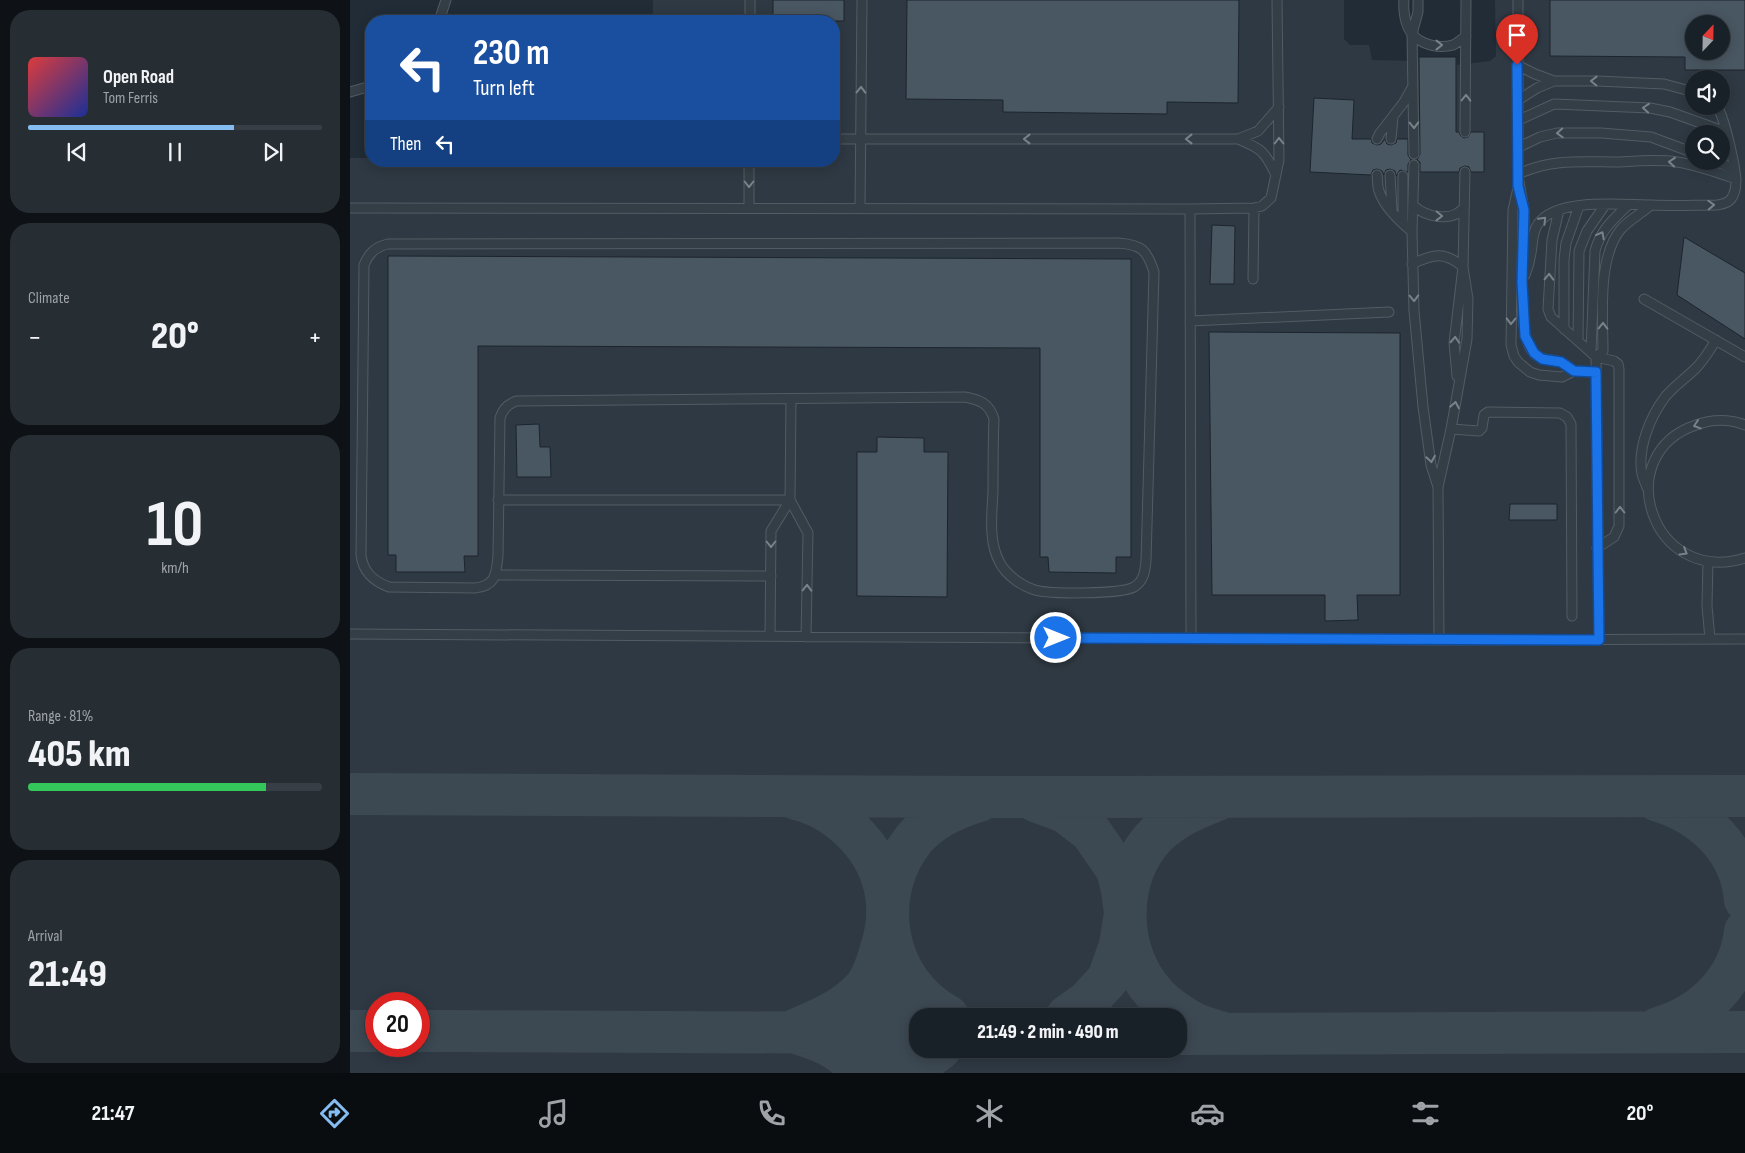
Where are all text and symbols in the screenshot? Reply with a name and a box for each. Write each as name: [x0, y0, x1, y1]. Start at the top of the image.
pin: [1496, 14, 1538, 65]
north arrow: [1685, 15, 1730, 60]
map controls: [1685, 15, 1730, 170]
icon: arrive: [1503, 21, 1531, 49]
text: 230 m: [473, 32, 549, 75]
icon: left: [390, 35, 455, 100]
one-way arrow: [1435, 40, 1443, 51]
text: Open Road: [103, 66, 174, 89]
button: sound: [1685, 70, 1730, 115]
text: Turn left: [473, 75, 535, 102]
one-way arrow: [1589, 76, 1597, 86]
one-way arrow: [856, 85, 866, 93]
text: Tom Ferris: [103, 89, 158, 108]
one-way arrow: [1461, 94, 1471, 102]
one-way arrow: [1642, 103, 1650, 114]
one-way arrow: [1409, 122, 1419, 129]
button: search: [1685, 125, 1730, 170]
one-way arrow: [1556, 128, 1564, 138]
icon: left: [431, 130, 459, 158]
text: Then: [390, 133, 421, 156]
one-way arrow: [1023, 134, 1030, 144]
one-way arrow: [1185, 134, 1193, 144]
one-way arrow: [1274, 136, 1284, 144]
icon: previous: [63, 138, 91, 166]
icon: pause: [161, 138, 189, 166]
icon: next: [259, 138, 287, 166]
one-way arrow: [1668, 157, 1676, 168]
one-way arrow: [744, 181, 754, 189]
one-way arrow: [1708, 200, 1716, 210]
one-way arrow: [1435, 210, 1443, 221]
one-way arrow: [1537, 217, 1546, 226]
one-way arrow: [1595, 231, 1605, 240]
one-way arrow: [1544, 272, 1554, 280]
text: Climate: [28, 289, 70, 308]
one-way arrow: [1408, 294, 1419, 302]
text: 20°: [151, 314, 199, 359]
one-way arrow: [1506, 318, 1517, 326]
text: −: [28, 321, 42, 354]
text: +: [308, 321, 322, 354]
one-way arrow: [1598, 322, 1608, 330]
one-way arrow: [1450, 336, 1461, 344]
one-way arrow: [1450, 401, 1460, 410]
one-way arrow: [1694, 419, 1702, 429]
one-way arrow: [1425, 455, 1435, 464]
text: 10: [147, 487, 203, 565]
one-way arrow: [1615, 506, 1625, 514]
one-way arrow: [766, 540, 776, 548]
one-way arrow: [1678, 545, 1687, 555]
text: km/h: [161, 559, 189, 578]
one-way arrow: [802, 584, 812, 592]
position arrow: [1029, 611, 1081, 663]
text: Range · 81%: [28, 707, 93, 726]
text: 405 km: [28, 732, 131, 777]
text: Arrival: [28, 927, 62, 946]
text: 21:49: [28, 952, 107, 997]
speed limit sign: 20: [365, 992, 430, 1057]
text: 21:49 · 2 min · 490 m: [977, 1021, 1119, 1044]
icon: directions: [317, 1096, 352, 1131]
icon: music: [536, 1096, 571, 1131]
icon: phone: [754, 1096, 789, 1131]
icon: climate: [972, 1096, 1007, 1131]
icon: car: [1190, 1096, 1225, 1131]
icon: filters: [1408, 1096, 1443, 1131]
text: 21:47: [92, 1100, 134, 1127]
text: 20°: [1626, 1100, 1653, 1127]

